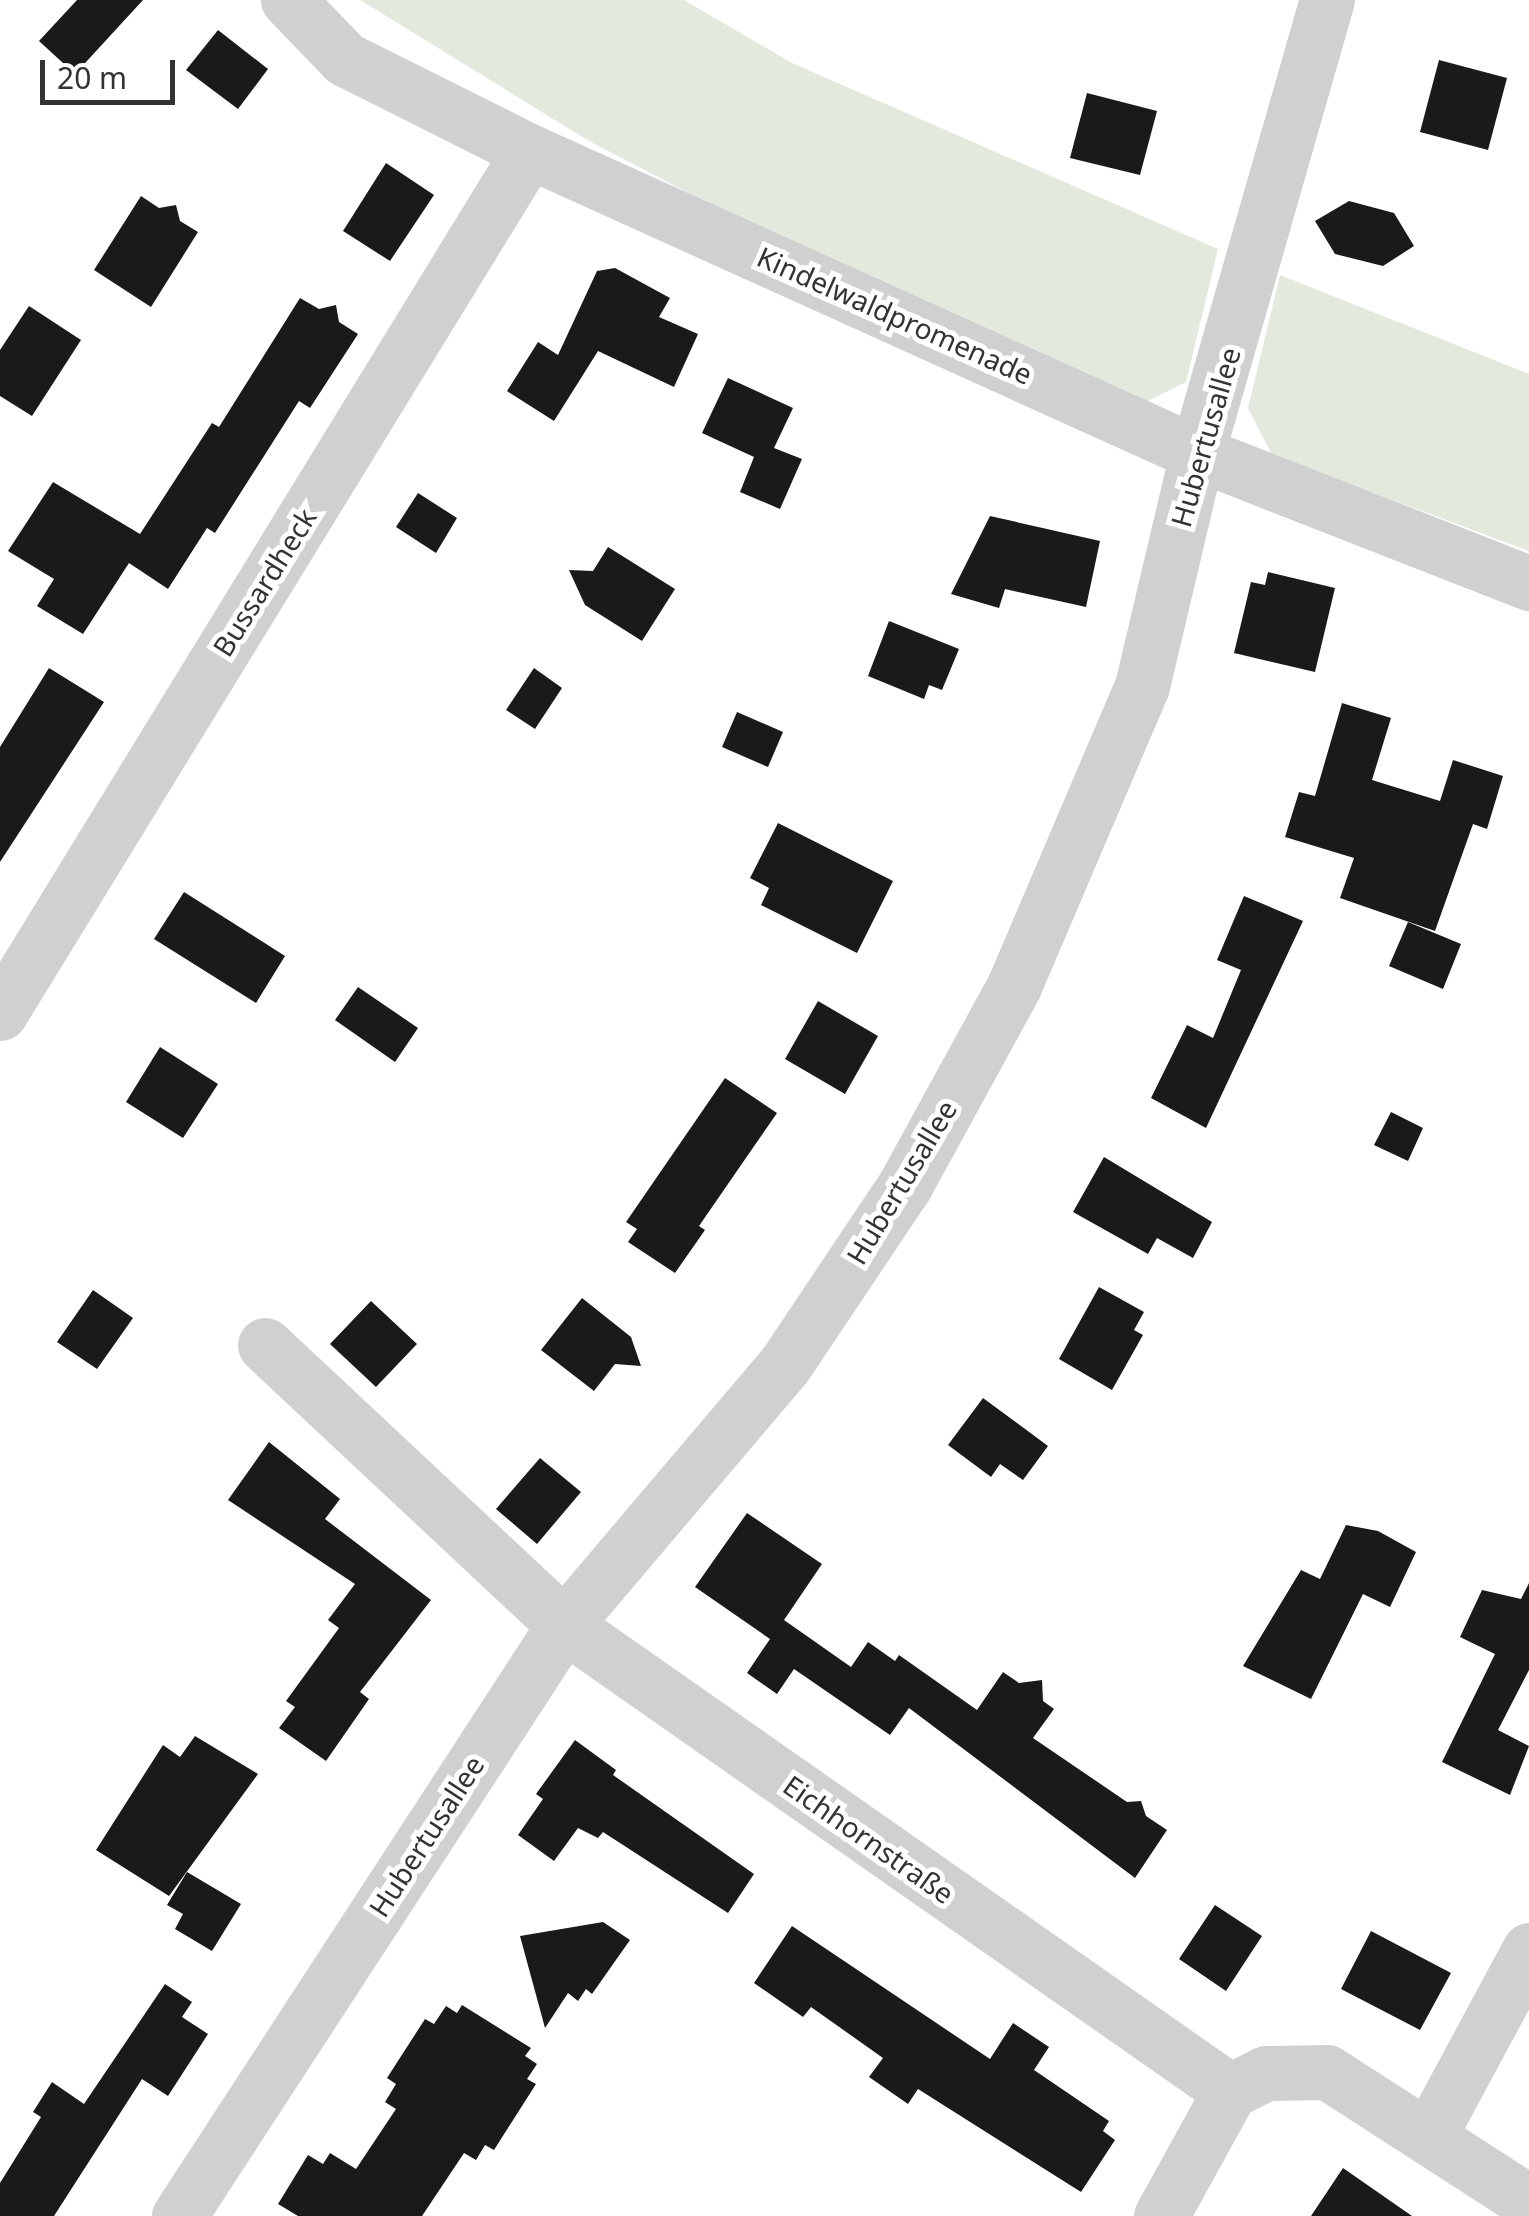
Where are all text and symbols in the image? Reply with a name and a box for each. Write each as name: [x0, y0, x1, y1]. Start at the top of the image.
scale bar: [45, 40, 180, 102]
text: 20 m: [57, 57, 127, 98]
street label: Kindelwaldpromenade: [752, 239, 1038, 391]
street label: Hubertusallee: [1163, 343, 1247, 531]
street label: Bussardheck: [205, 502, 323, 662]
street label: Hubertusallee: [839, 1094, 963, 1270]
street label: Hubertusallee: [361, 1749, 491, 1923]
street label: Eichhornstraße: [777, 1768, 961, 1910]

